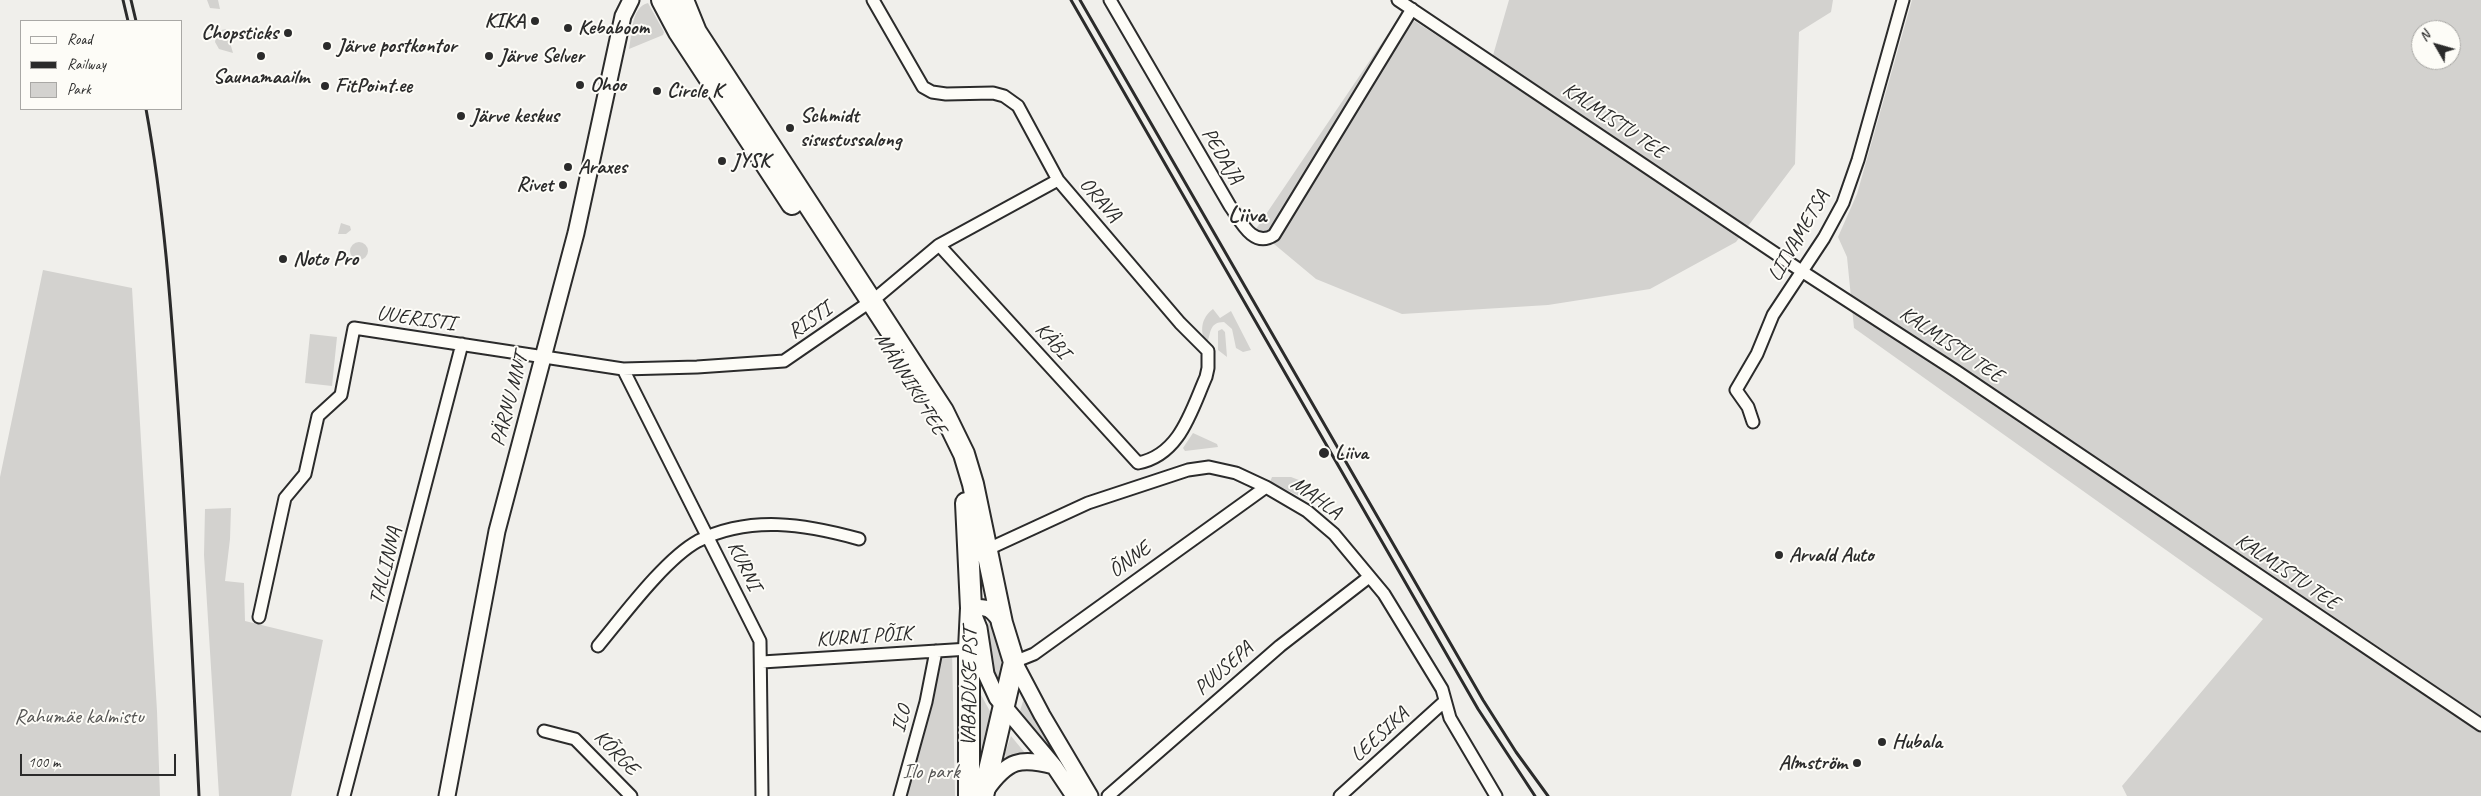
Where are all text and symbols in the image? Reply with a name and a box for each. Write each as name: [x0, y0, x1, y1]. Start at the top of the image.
place label: KIKA: [484, 8, 525, 34]
marker: KIKA: [529, 15, 541, 27]
place label: Kebaboom: [578, 15, 649, 41]
legend: [20, 20, 182, 110]
place label: Chopsticks: [201, 20, 278, 46]
north arrow: [2411, 20, 2461, 70]
marker: Kebaboom: [562, 22, 574, 34]
marker: Chopsticks: [282, 27, 294, 39]
text: N: [2415, 27, 2434, 45]
text: Road: [67, 30, 92, 49]
place label: Järve postkontor: [337, 33, 456, 59]
marker: Järve postkontor: [321, 40, 333, 52]
place label: Järve Selver: [499, 43, 584, 69]
marker: Saunamaailm: [255, 50, 267, 62]
marker: Järve Selver: [483, 50, 495, 62]
text: Railway: [67, 55, 106, 74]
place label: Saunamaailm: [213, 64, 309, 90]
place label: Ohoo: [590, 72, 626, 98]
place label: FitPoint.ee: [335, 73, 412, 99]
street label: KALMISTU TEE: [1557, 77, 1671, 165]
place label: Circle K: [667, 78, 723, 104]
marker: Ohoo: [574, 79, 586, 91]
text: Park: [67, 80, 91, 99]
marker: FitPoint.ee: [319, 80, 331, 92]
marker: Circle K: [651, 85, 663, 97]
place label: Järve keskus: [471, 103, 559, 129]
place label: Schmidt sisustussalong: [800, 103, 901, 153]
marker: Järve keskus: [455, 110, 467, 122]
marker: Schmidt sisustussalong: [784, 122, 796, 134]
street label: PEDAJA: [1195, 123, 1249, 189]
place label: JYSK: [732, 148, 770, 174]
place label: Araxes: [578, 154, 627, 180]
marker: JYSK: [716, 155, 728, 167]
marker: Araxes: [562, 161, 574, 173]
place label: Rivet: [516, 172, 553, 198]
street label: ORAVA: [1074, 172, 1126, 228]
marker: Rivet: [557, 179, 569, 191]
street label: LIIVAMETSA: [1763, 186, 1835, 286]
district label: Liiva: [1228, 202, 1266, 230]
place label: Noto Pro: [293, 246, 358, 272]
marker: Noto Pro: [277, 253, 289, 265]
street label: RISTI: [783, 297, 837, 345]
street label: UUERISTI: [375, 301, 457, 337]
street label: KALMISTU TEE: [1894, 301, 2008, 389]
street label: KÄBI: [1029, 318, 1075, 364]
street label: MÄNNIKU TEE: [869, 328, 951, 440]
street label: PÄRNU MNT: [486, 351, 534, 449]
place label: Liiva: [1335, 440, 1368, 466]
marker: Liiva: [1317, 446, 1331, 460]
street label: MAHLA: [1286, 471, 1346, 525]
street label: TALLINNA: [364, 525, 408, 607]
street label: KALMISTU TEE: [2230, 528, 2344, 616]
street label: ÕNNE: [1104, 536, 1156, 584]
street label: KURNI: [721, 537, 767, 595]
place label: Arvald Auto: [1789, 542, 1874, 568]
marker: Arvald Auto: [1773, 549, 1785, 561]
street label: KURNI PÕIK: [815, 621, 913, 653]
street label: VABADUSE PST: [956, 628, 984, 746]
street label: PUUSEPA: [1190, 637, 1258, 701]
street label: LEESIKA: [1346, 702, 1414, 768]
street label: ILO: [886, 703, 918, 735]
park label: Rahumäe kalmistu: [14, 704, 144, 730]
street label: KÕRGE: [588, 725, 644, 781]
place label: Hubala: [1892, 729, 1942, 755]
marker: Hubala: [1876, 736, 1888, 748]
scale bar: [22, 744, 179, 776]
place label: Almström: [1778, 750, 1847, 776]
text: 100 m: [28, 753, 60, 772]
marker: Almström: [1851, 757, 1863, 769]
park label: Ilo park: [902, 759, 960, 785]

